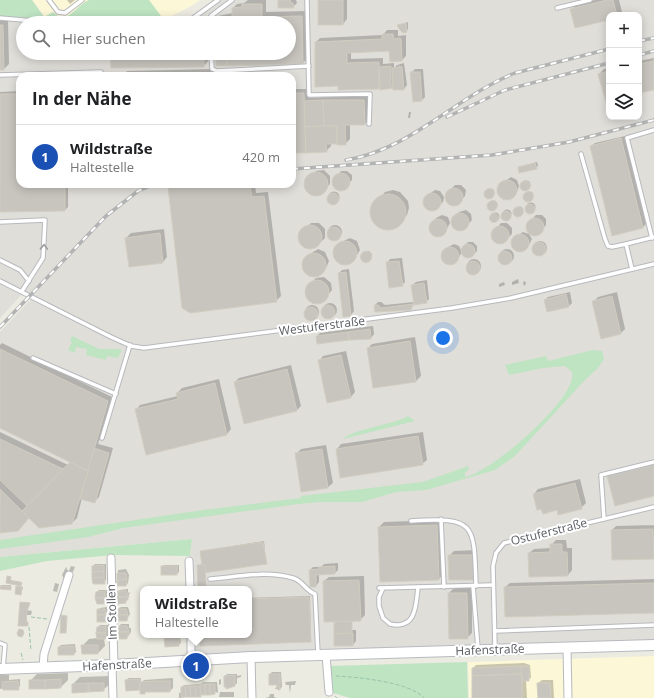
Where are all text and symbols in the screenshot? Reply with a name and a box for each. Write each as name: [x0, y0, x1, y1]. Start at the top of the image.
map controls: [606, 12, 642, 120]
button: +: [606, 12, 642, 48]
search box: [16, 16, 296, 60]
icon: search: [30, 27, 52, 49]
text: Hier suchen: [62, 28, 146, 48]
button: −: [606, 48, 642, 84]
button: layers: [606, 84, 642, 120]
text: In der Nähe: [32, 87, 131, 110]
text: Wildstraße: [70, 138, 153, 158]
text: 1: [41, 148, 49, 166]
text: 420 m: [242, 148, 280, 166]
text: Haltestelle: [70, 158, 134, 176]
one-way arrow: [39, 244, 48, 250]
street label: Westuferstraße: [278, 312, 366, 339]
your location: [433, 328, 453, 348]
street label: Ostuferstraße: [509, 514, 589, 549]
street label: Im Stollen: [102, 584, 121, 640]
popup: [140, 586, 252, 638]
text: Wildstraße: [155, 593, 237, 613]
text: Haltestelle: [155, 613, 219, 631]
street label: Hafenstraße: [455, 640, 525, 659]
pin: 1: [183, 651, 209, 681]
street label: Hafenstraße: [82, 654, 152, 675]

